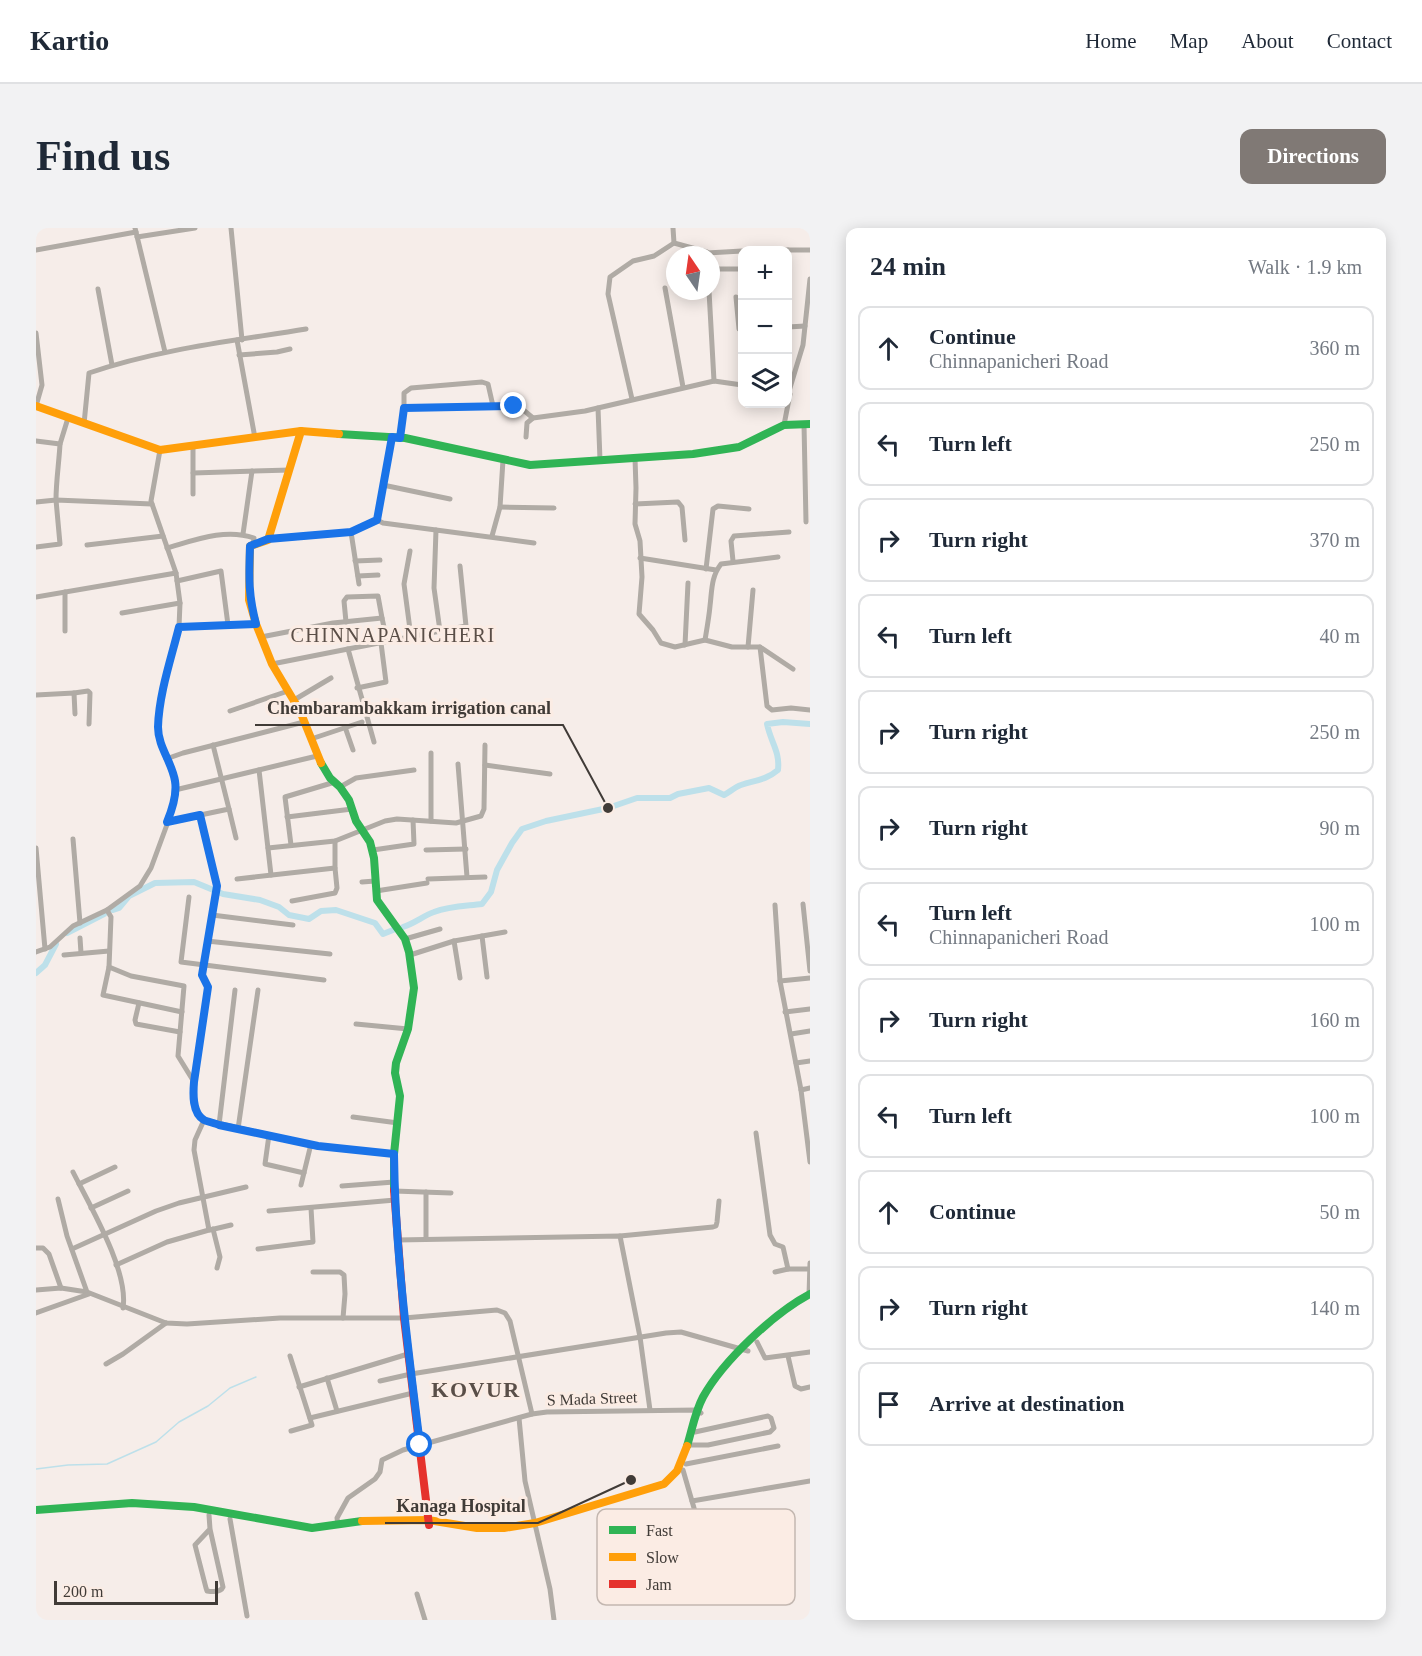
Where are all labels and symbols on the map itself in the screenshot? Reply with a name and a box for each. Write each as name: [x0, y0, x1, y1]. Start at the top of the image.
north arrow: [666, 246, 720, 300]
route end: [500, 392, 526, 418]
district label: CHINNAPANICHERI: [290, 624, 496, 646]
callout: Chembarambakkam irrigation canal: [255, 689, 563, 725]
text: Chembarambakkam irrigation canal: [267, 698, 551, 718]
district label: KOVUR: [431, 1377, 521, 1402]
street label: S Mada Street: [546, 1388, 638, 1409]
route start: [406, 1431, 432, 1457]
callout: Kanaga Hospital: [385, 1487, 538, 1523]
text: Kanaga Hospital: [396, 1496, 526, 1516]
legend: [597, 1509, 795, 1605]
text: Fast: [646, 1522, 673, 1539]
text: Slow: [646, 1549, 679, 1566]
text: Jam: [646, 1576, 672, 1593]
scale bar: [54, 1578, 218, 1606]

